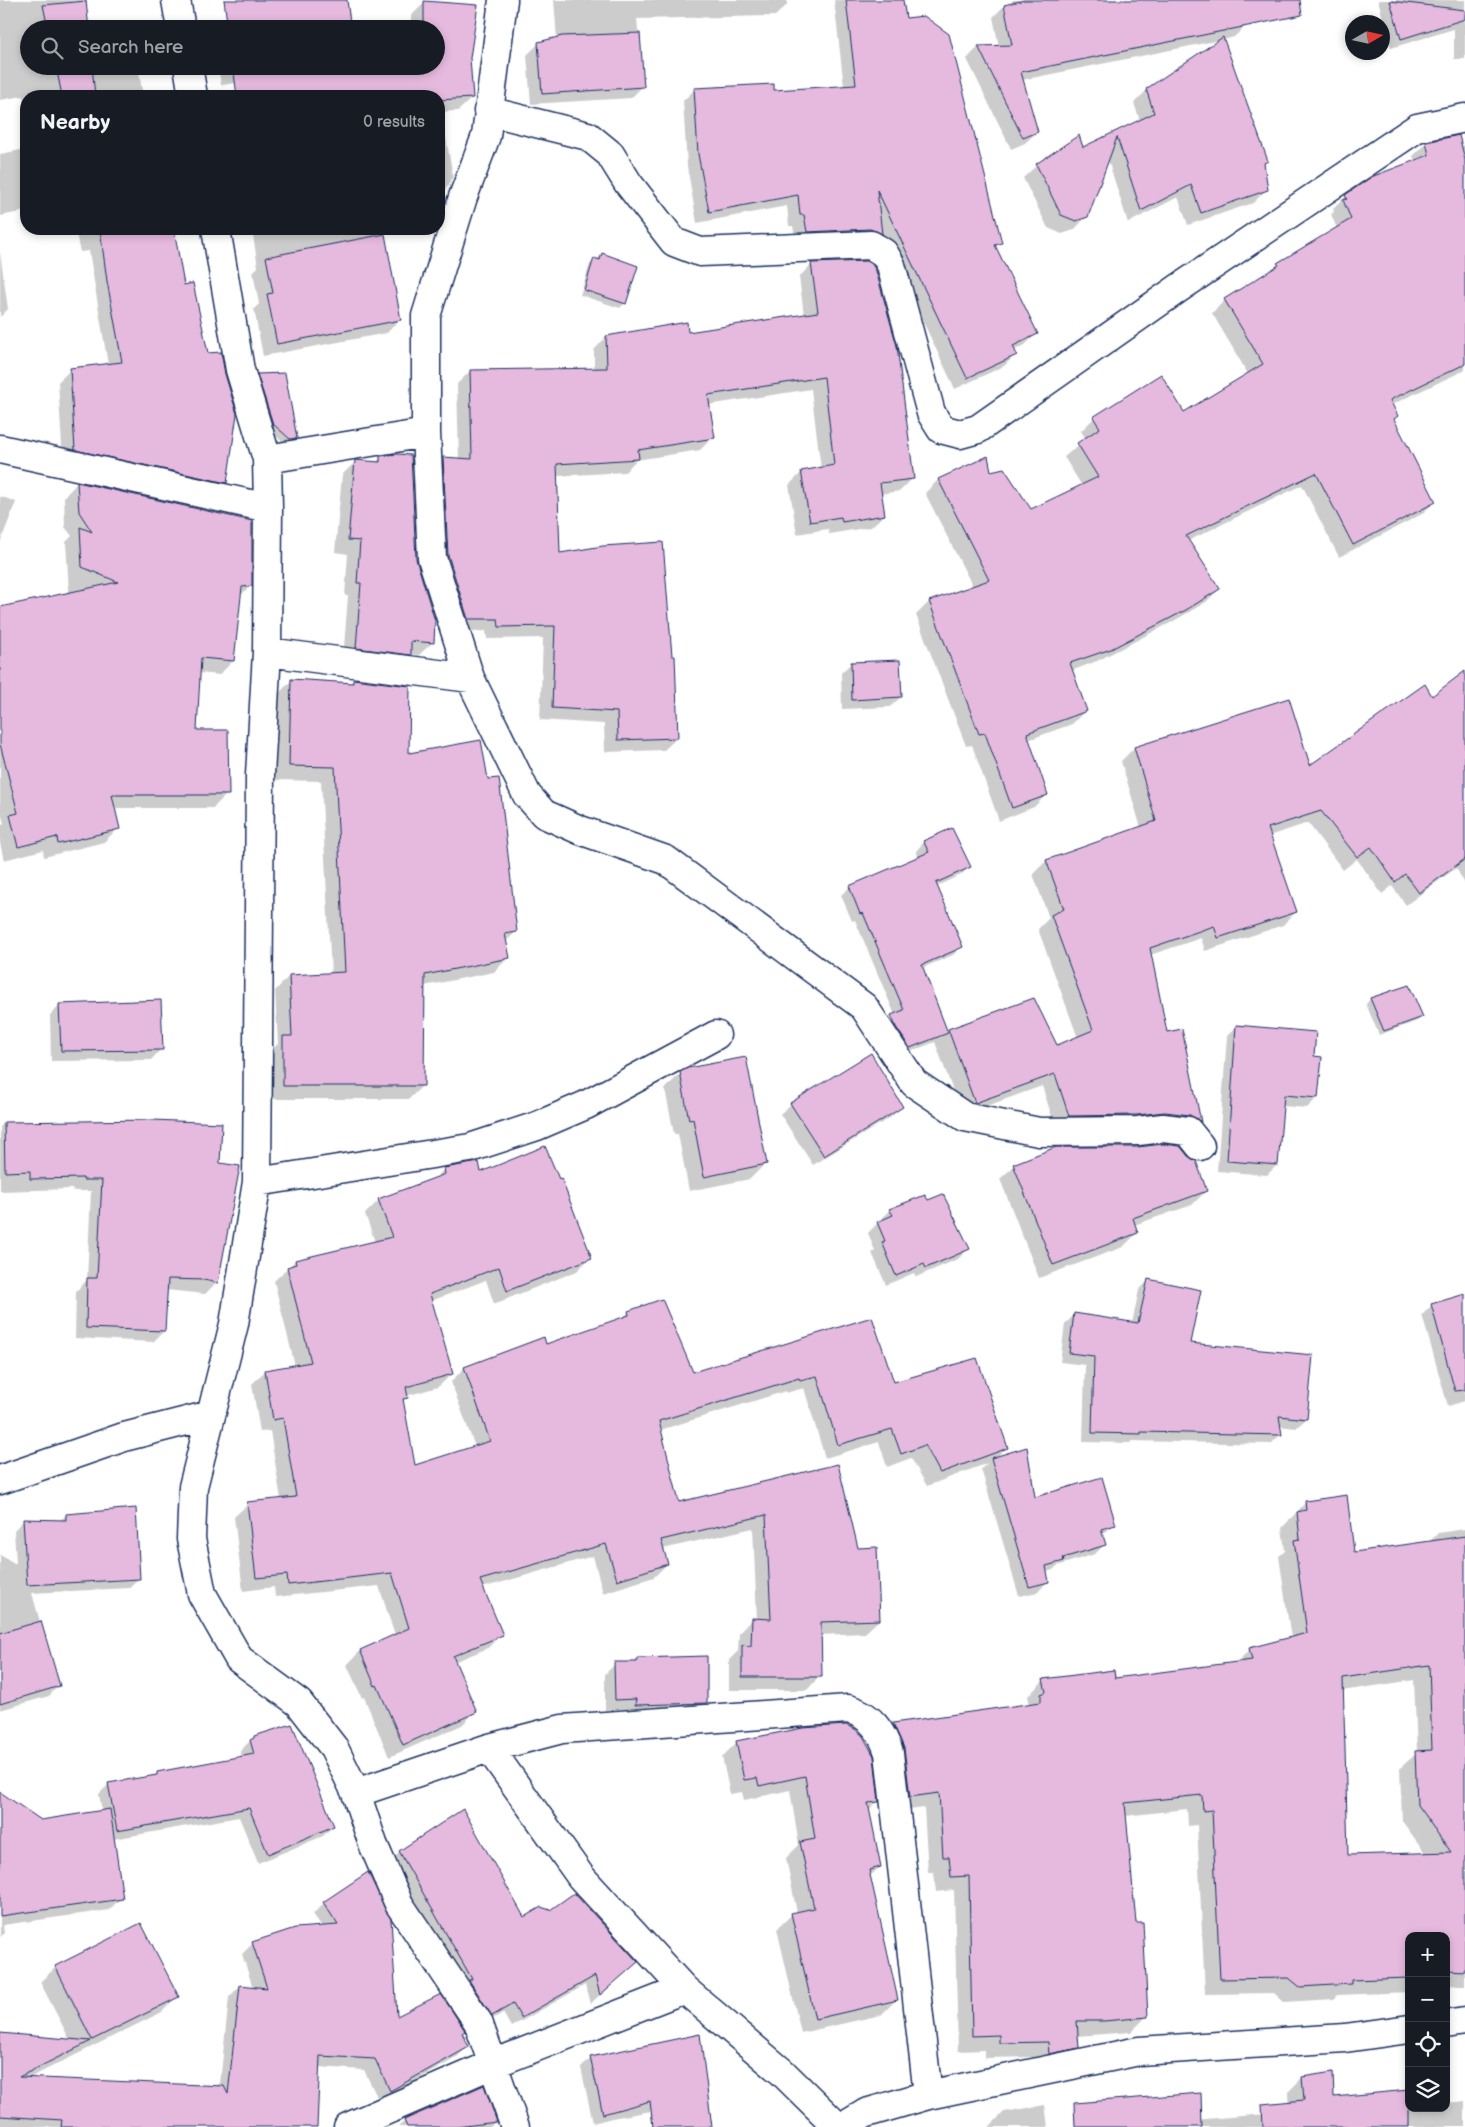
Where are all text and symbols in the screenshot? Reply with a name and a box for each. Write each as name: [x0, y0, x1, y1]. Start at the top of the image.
north arrow: [1345, 15, 1390, 60]
search box: [20, 20, 445, 75]
icon: search: [38, 34, 66, 62]
text: Search here: [78, 36, 183, 59]
text: Nearby: [40, 110, 110, 135]
text: 0 results: [363, 113, 425, 132]
map controls: [1405, 1932, 1450, 2112]
button: +: [1405, 1932, 1450, 1977]
button: −: [1405, 1977, 1450, 2022]
button: locate: [1405, 2022, 1450, 2067]
button: layers: [1405, 2067, 1450, 2112]

